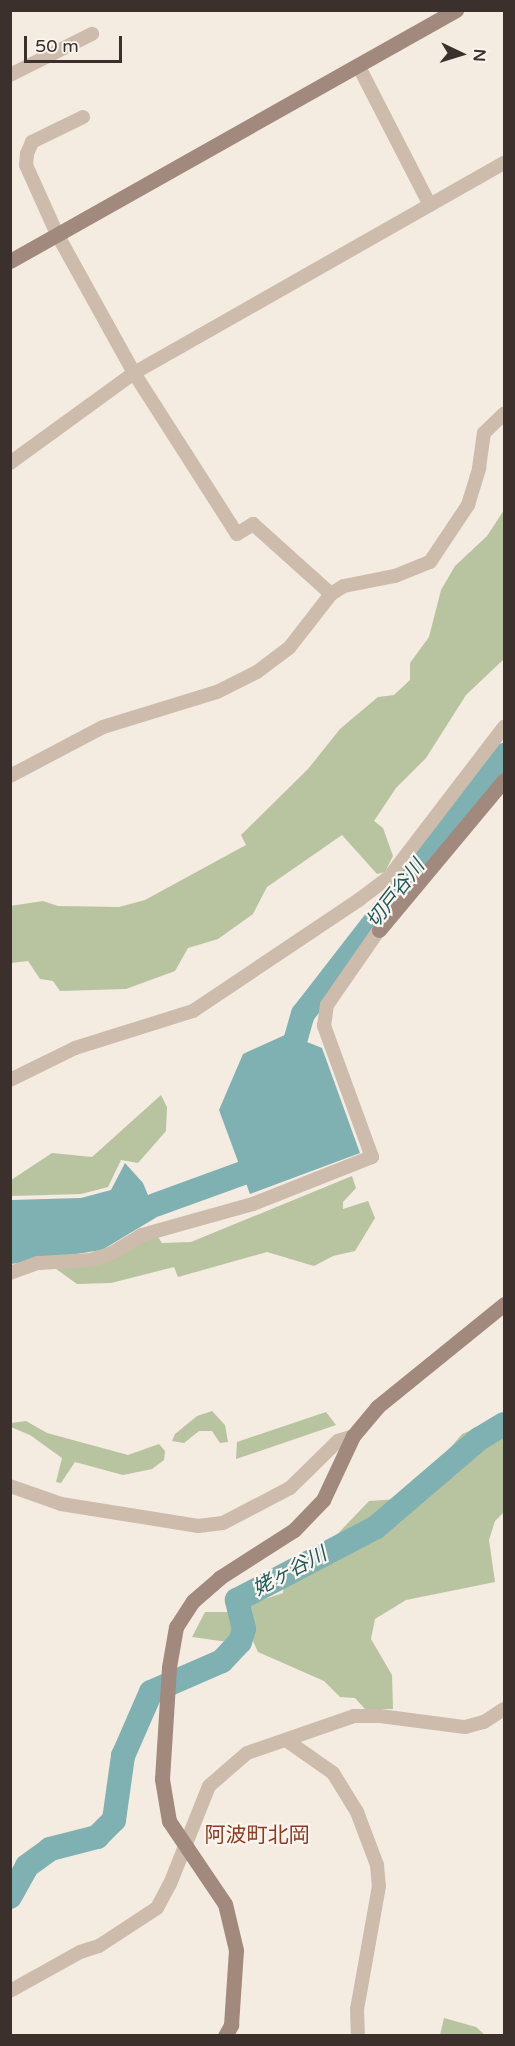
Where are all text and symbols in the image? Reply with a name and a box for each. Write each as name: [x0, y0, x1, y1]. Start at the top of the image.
scale bar: [27, 24, 124, 62]
north arrow: [431, 24, 491, 84]
text: 50 m: [35, 35, 79, 57]
text: N: [469, 48, 489, 62]
water label: 切戸谷川: [362, 855, 430, 933]
water label: 姥ヶ谷川: [249, 1543, 331, 1601]
district label: 阿波町北岡: [205, 1823, 309, 1849]

